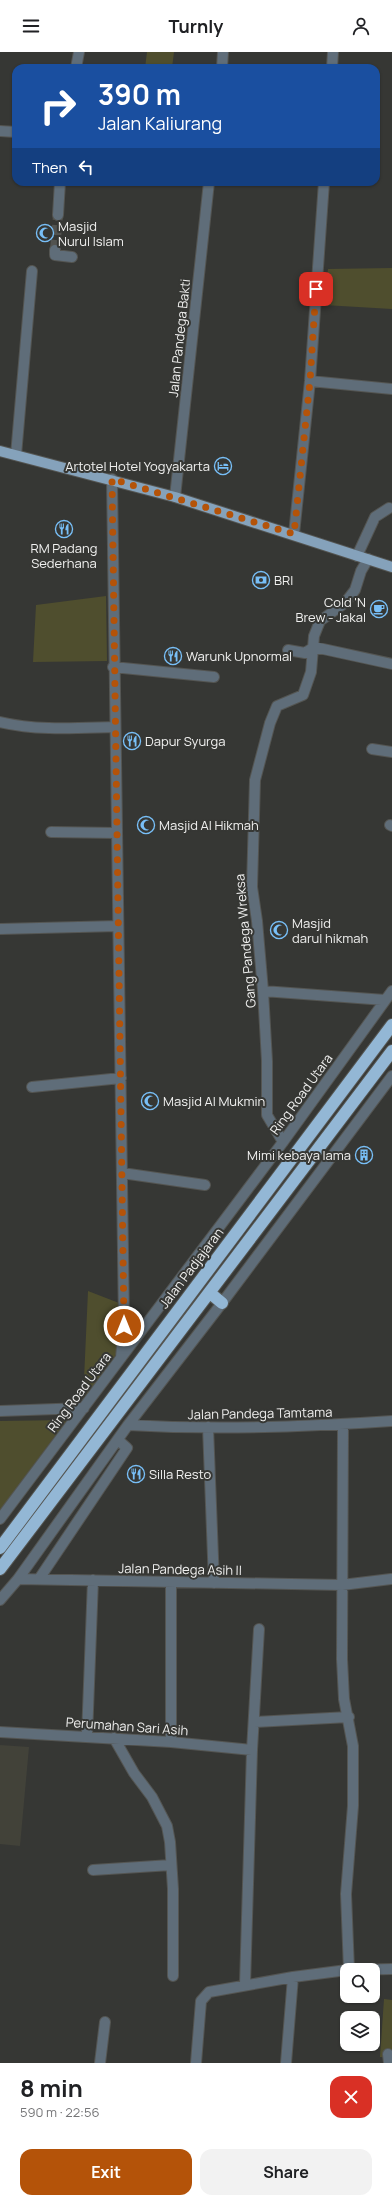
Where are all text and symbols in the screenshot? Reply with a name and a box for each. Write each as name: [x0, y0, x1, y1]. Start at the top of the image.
text: Turnly: [169, 14, 223, 38]
icon: menu: [20, 15, 42, 37]
icon: person: [350, 15, 372, 37]
text: 390 m: [98, 75, 181, 113]
icon: right: [32, 80, 84, 132]
text: Jalan Kaliurang: [98, 111, 222, 135]
icon: left: [75, 156, 97, 178]
text: Then: [32, 157, 67, 178]
place label: Masjid Nurul Islam: [58, 217, 124, 250]
mosque icon: Masjid Nurul Islam: [35, 223, 55, 243]
pin: [299, 272, 333, 306]
street label: Jalan Pandega Bakti: [164, 278, 194, 398]
icon: arrive: [305, 278, 327, 300]
hotel icon: Artotel Hotel Yogyakarta: [213, 456, 233, 476]
place label: Artotel Hotel Yogyakarta: [65, 457, 210, 475]
restaurant icon: RM Padang Sederhana: [54, 519, 74, 539]
place label: RM Padang Sederhana: [31, 539, 97, 572]
bank icon: BRI: [251, 570, 271, 590]
place label: BRI: [274, 571, 293, 589]
place label: Cold 'N Brew - Jakal: [296, 593, 366, 626]
cafe icon: Cold 'N Brew - Jakal: [369, 599, 389, 619]
restaurant icon: Warunk Upnormal: [163, 646, 183, 666]
place label: Warunk Upnormal: [186, 647, 292, 665]
restaurant icon: Dapur Syurga: [122, 731, 142, 751]
place label: Dapur Syurga: [145, 732, 225, 750]
mosque icon: Masjid Al Hikmah: [136, 815, 156, 835]
place label: Masjid Al Hikmah: [159, 816, 259, 834]
street label: Gang Pandega Wreksa: [230, 873, 260, 1009]
place label: Masjid darul hikmah: [292, 914, 368, 947]
mosque icon: Masjid darul hikmah: [269, 920, 289, 940]
street label: Ring Road Utara: [266, 1050, 336, 1138]
mosque icon: Masjid Al Mukmin: [140, 1091, 160, 1111]
place label: Masjid Al Mukmin: [163, 1092, 265, 1110]
building icon: Mimi kebaya lama: [354, 1145, 374, 1165]
place label: Mimi kebaya lama: [247, 1146, 351, 1164]
street label: Jalan Padjajaran: [155, 1224, 227, 1312]
position arrow: [103, 1305, 145, 1347]
street label: Ring Road Utara: [43, 1348, 115, 1436]
street label: Jalan Pandega Tamtama: [187, 1403, 333, 1423]
restaurant icon: Silla Resto: [126, 1464, 146, 1484]
place label: Silla Resto: [149, 1465, 212, 1483]
street label: Jalan Pandega Asih II: [118, 1559, 242, 1579]
street label: Perumahan Sari Asih: [65, 1713, 189, 1739]
map controls: [340, 1963, 380, 2051]
button: search: [340, 1963, 380, 2003]
button: layers: [340, 2011, 380, 2051]
text: 8 min: [20, 2071, 83, 2104]
button: close: [330, 2076, 372, 2118]
text: 590 m · 22:56: [20, 2103, 100, 2121]
button: Exit: [20, 2149, 192, 2195]
button: Share: [200, 2149, 372, 2195]

